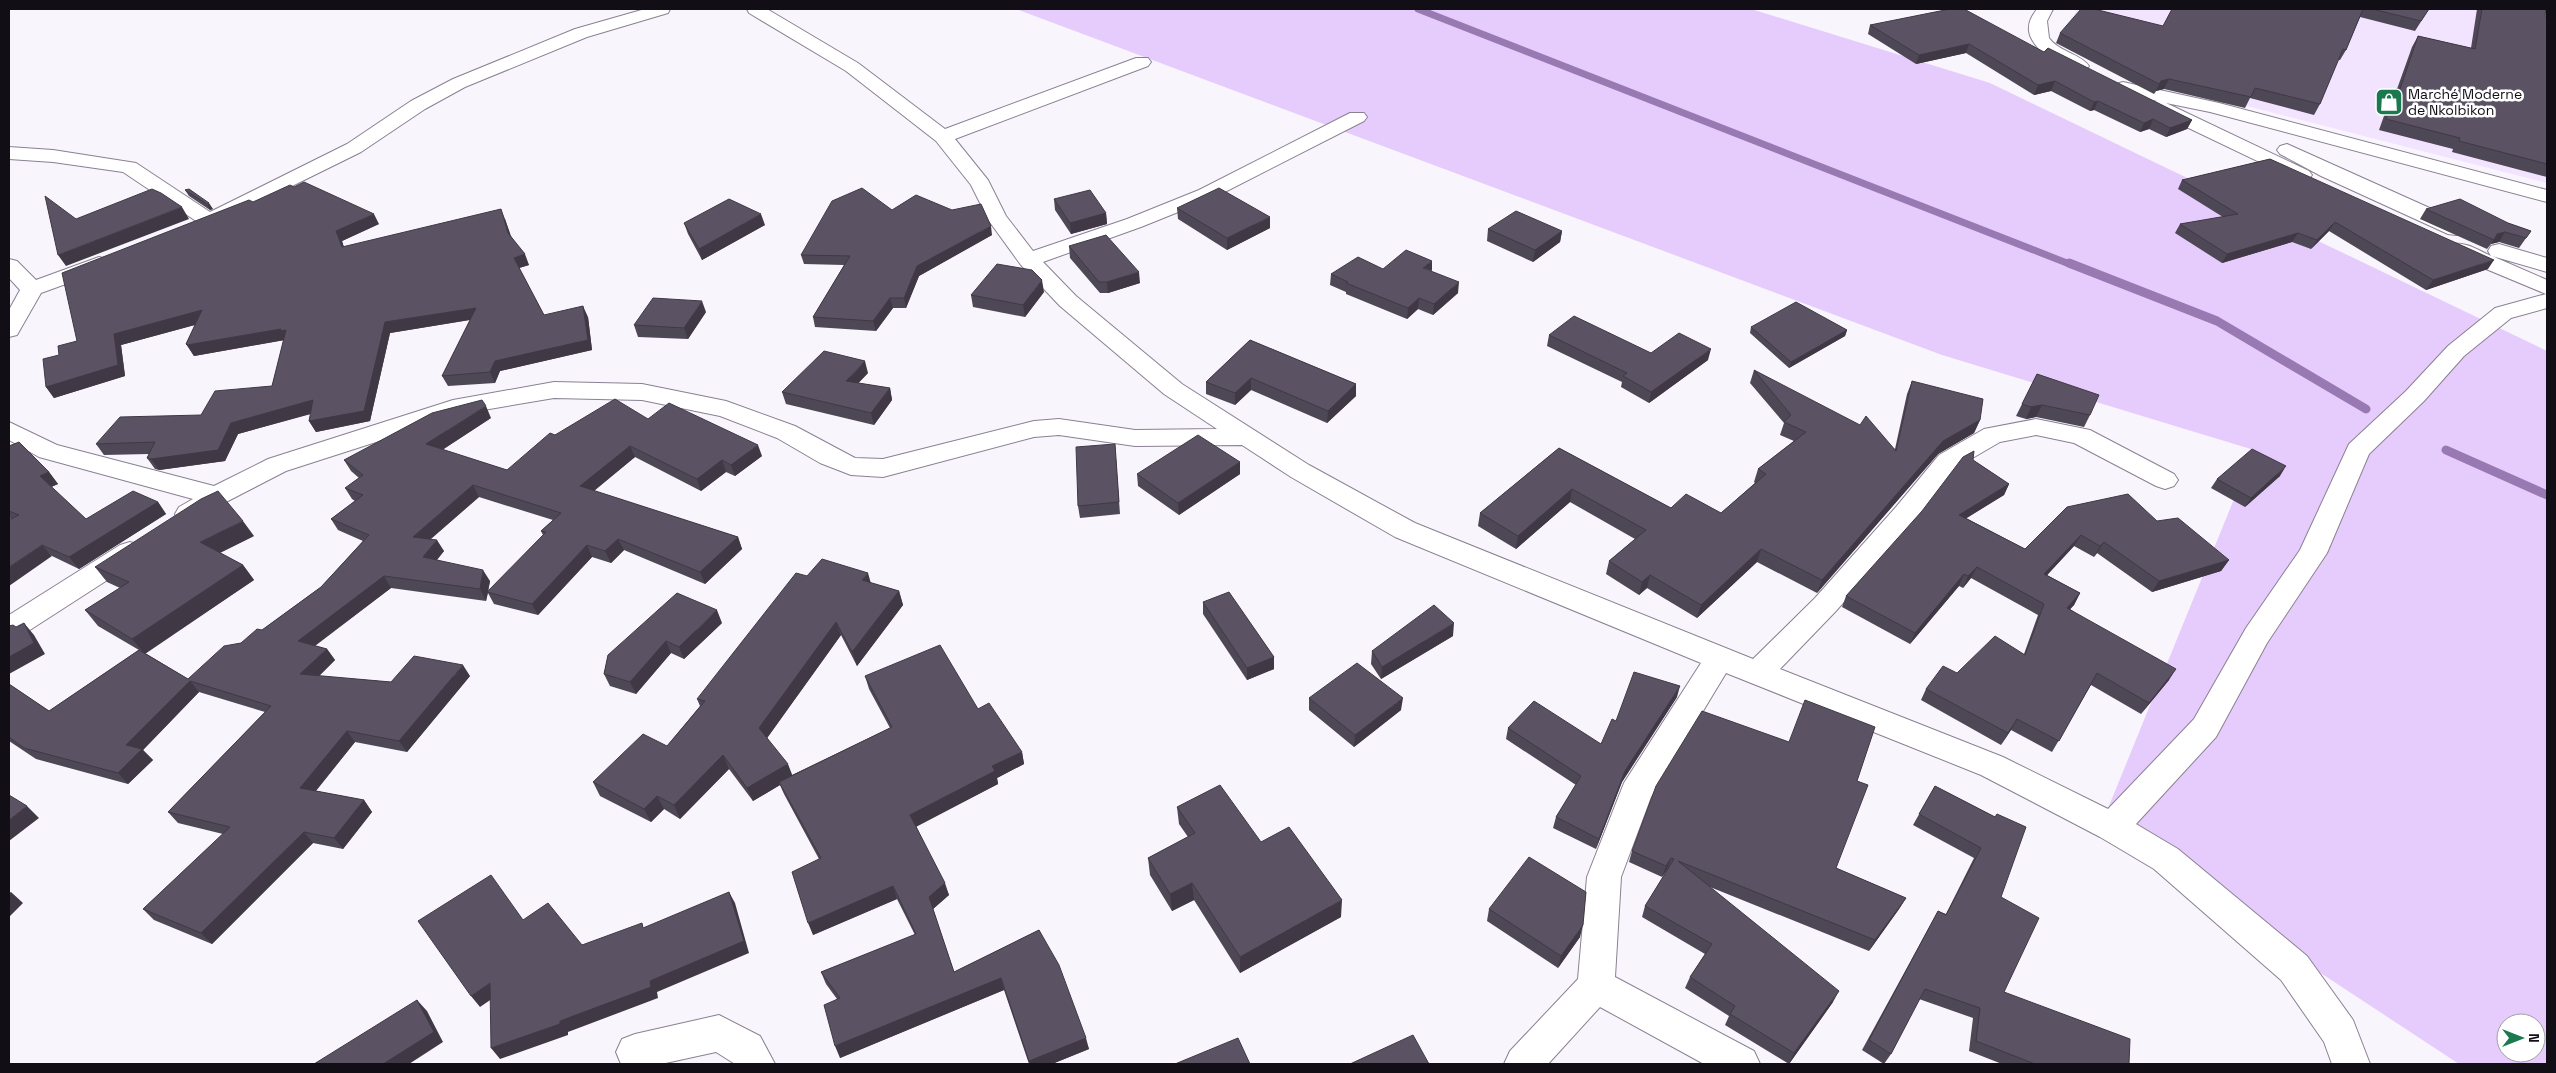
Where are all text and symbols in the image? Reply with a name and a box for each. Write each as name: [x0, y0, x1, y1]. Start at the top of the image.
place label: Marché Moderne de Nkolbikon: [2408, 85, 2522, 119]
shop icon: Marché Moderne de Nkolbikon: [2374, 87, 2404, 117]
north arrow: [2496, 1013, 2546, 1063]
text: N: [2525, 1033, 2543, 1043]

